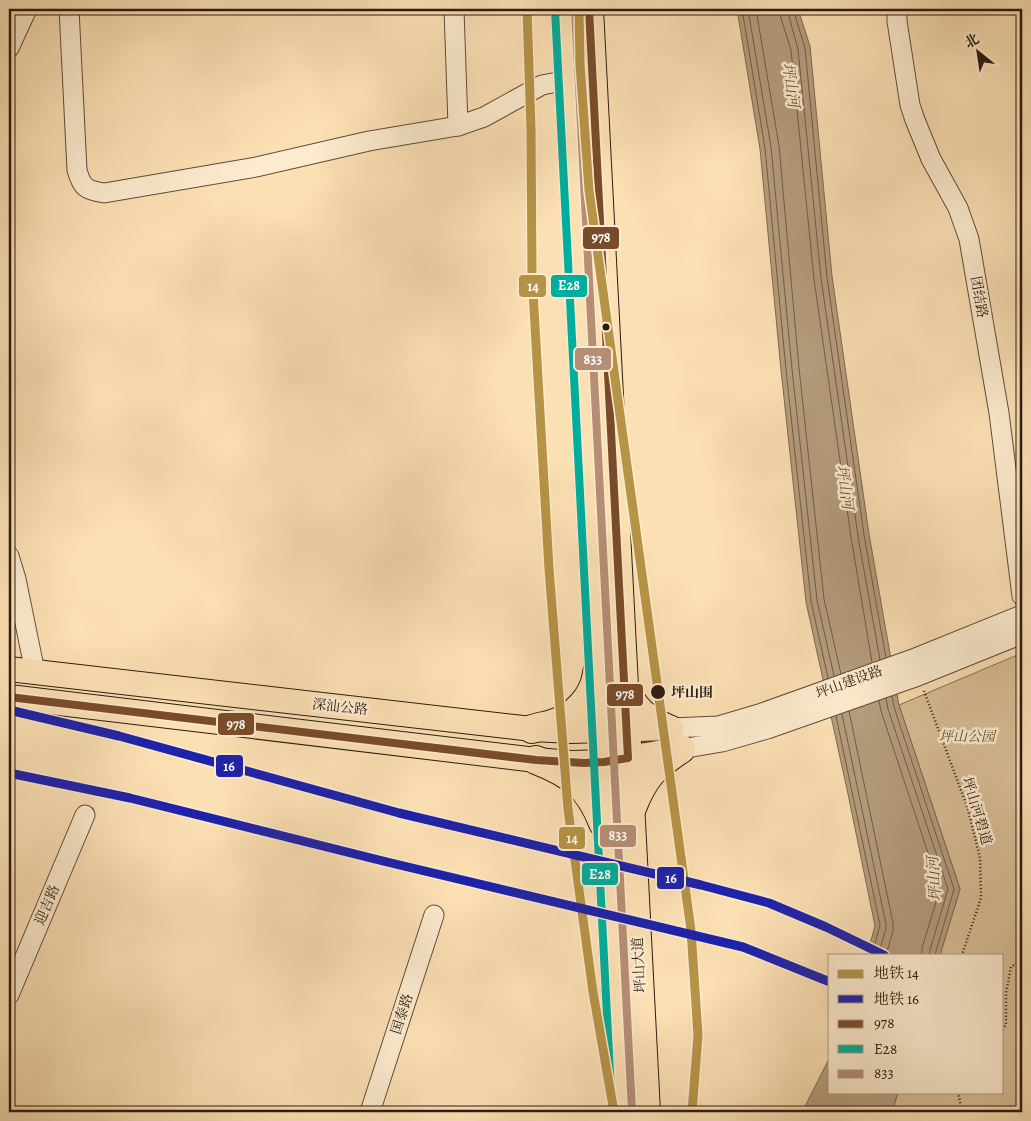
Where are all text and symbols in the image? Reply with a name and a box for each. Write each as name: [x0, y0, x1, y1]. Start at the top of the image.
north arrow: [954, 28, 1004, 78]
text: 北: [961, 29, 983, 53]
water label: 坪山河: [778, 61, 804, 112]
line badge: 978: [582, 226, 620, 250]
text: 978: [591, 228, 611, 247]
line badge: 14: [518, 274, 547, 298]
line badge: E28: [550, 274, 588, 298]
street label: 团结路: [966, 275, 992, 319]
text: E28: [558, 276, 580, 295]
text: 14: [527, 277, 539, 296]
unlabelled marker: [601, 322, 611, 332]
line badge: 833: [574, 347, 612, 371]
text: 833: [584, 350, 602, 369]
water label: 坪山河: [832, 463, 858, 514]
street label: 坪山建设路: [813, 661, 885, 703]
line badge: 978: [606, 683, 644, 707]
marker: 坪山围: [649, 683, 667, 701]
place label: 坪山围: [671, 683, 713, 702]
text: 978: [615, 685, 635, 704]
street label: 深汕公路: [311, 695, 369, 719]
line badge: 978: [217, 712, 255, 736]
text: 978: [226, 715, 246, 734]
park label: 坪山公园: [939, 727, 997, 746]
line badge: 16: [215, 754, 244, 778]
text: 16: [223, 757, 235, 776]
street label: 坪山河碧道: [958, 775, 996, 847]
line badge: 833: [599, 824, 637, 848]
line badge: 14: [558, 826, 586, 850]
text: 833: [609, 826, 627, 845]
text: 14: [566, 829, 578, 848]
water label: 坪山河: [922, 853, 946, 902]
line badge: E28: [581, 862, 619, 886]
text: E28: [589, 865, 611, 884]
line badge: 16: [656, 866, 685, 890]
text: 16: [665, 869, 677, 888]
street label: 迎吉路: [30, 882, 64, 928]
street label: 坪山大道: [628, 937, 650, 993]
legend: [828, 954, 1004, 1094]
text: 地铁 14: [874, 963, 919, 983]
text: 地铁 16: [874, 989, 919, 1009]
street label: 国泰路: [386, 991, 418, 1037]
text: 978: [874, 1013, 894, 1033]
text: E28: [874, 1039, 897, 1059]
text: 833: [874, 1063, 894, 1083]

